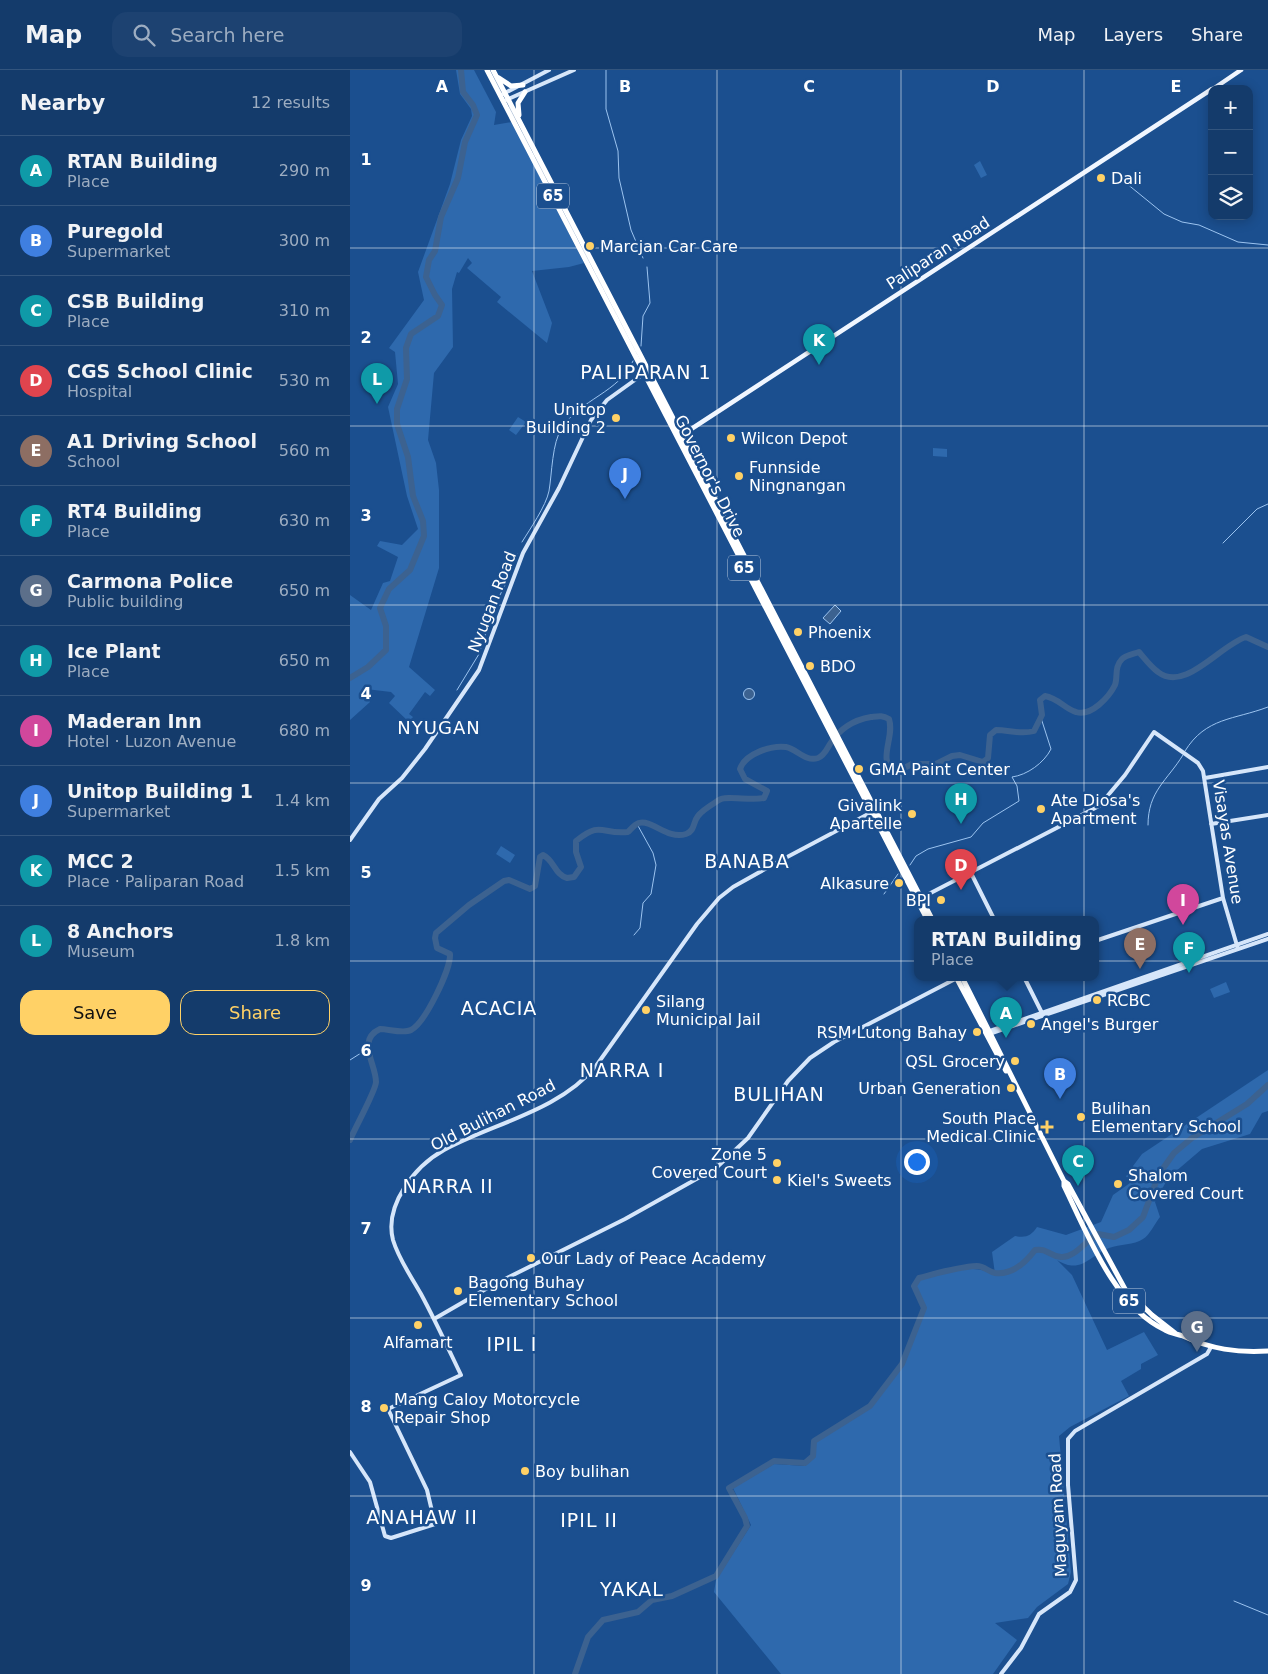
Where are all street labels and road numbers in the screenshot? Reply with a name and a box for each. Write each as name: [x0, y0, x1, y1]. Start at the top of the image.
road number: 65: [537, 184, 569, 208]
street label: Paliparan Road: [883, 213, 993, 293]
street label: Governor's Drive: [671, 412, 749, 540]
street label: Nyugan Road: [464, 549, 520, 655]
road number: 65: [728, 556, 760, 580]
street label: Visayas Avenue: [1209, 779, 1247, 905]
street label: Old Bulihan Road: [427, 1075, 559, 1155]
road number: 65: [1113, 1288, 1145, 1314]
street label: Maguyam Road: [1045, 1453, 1071, 1577]

